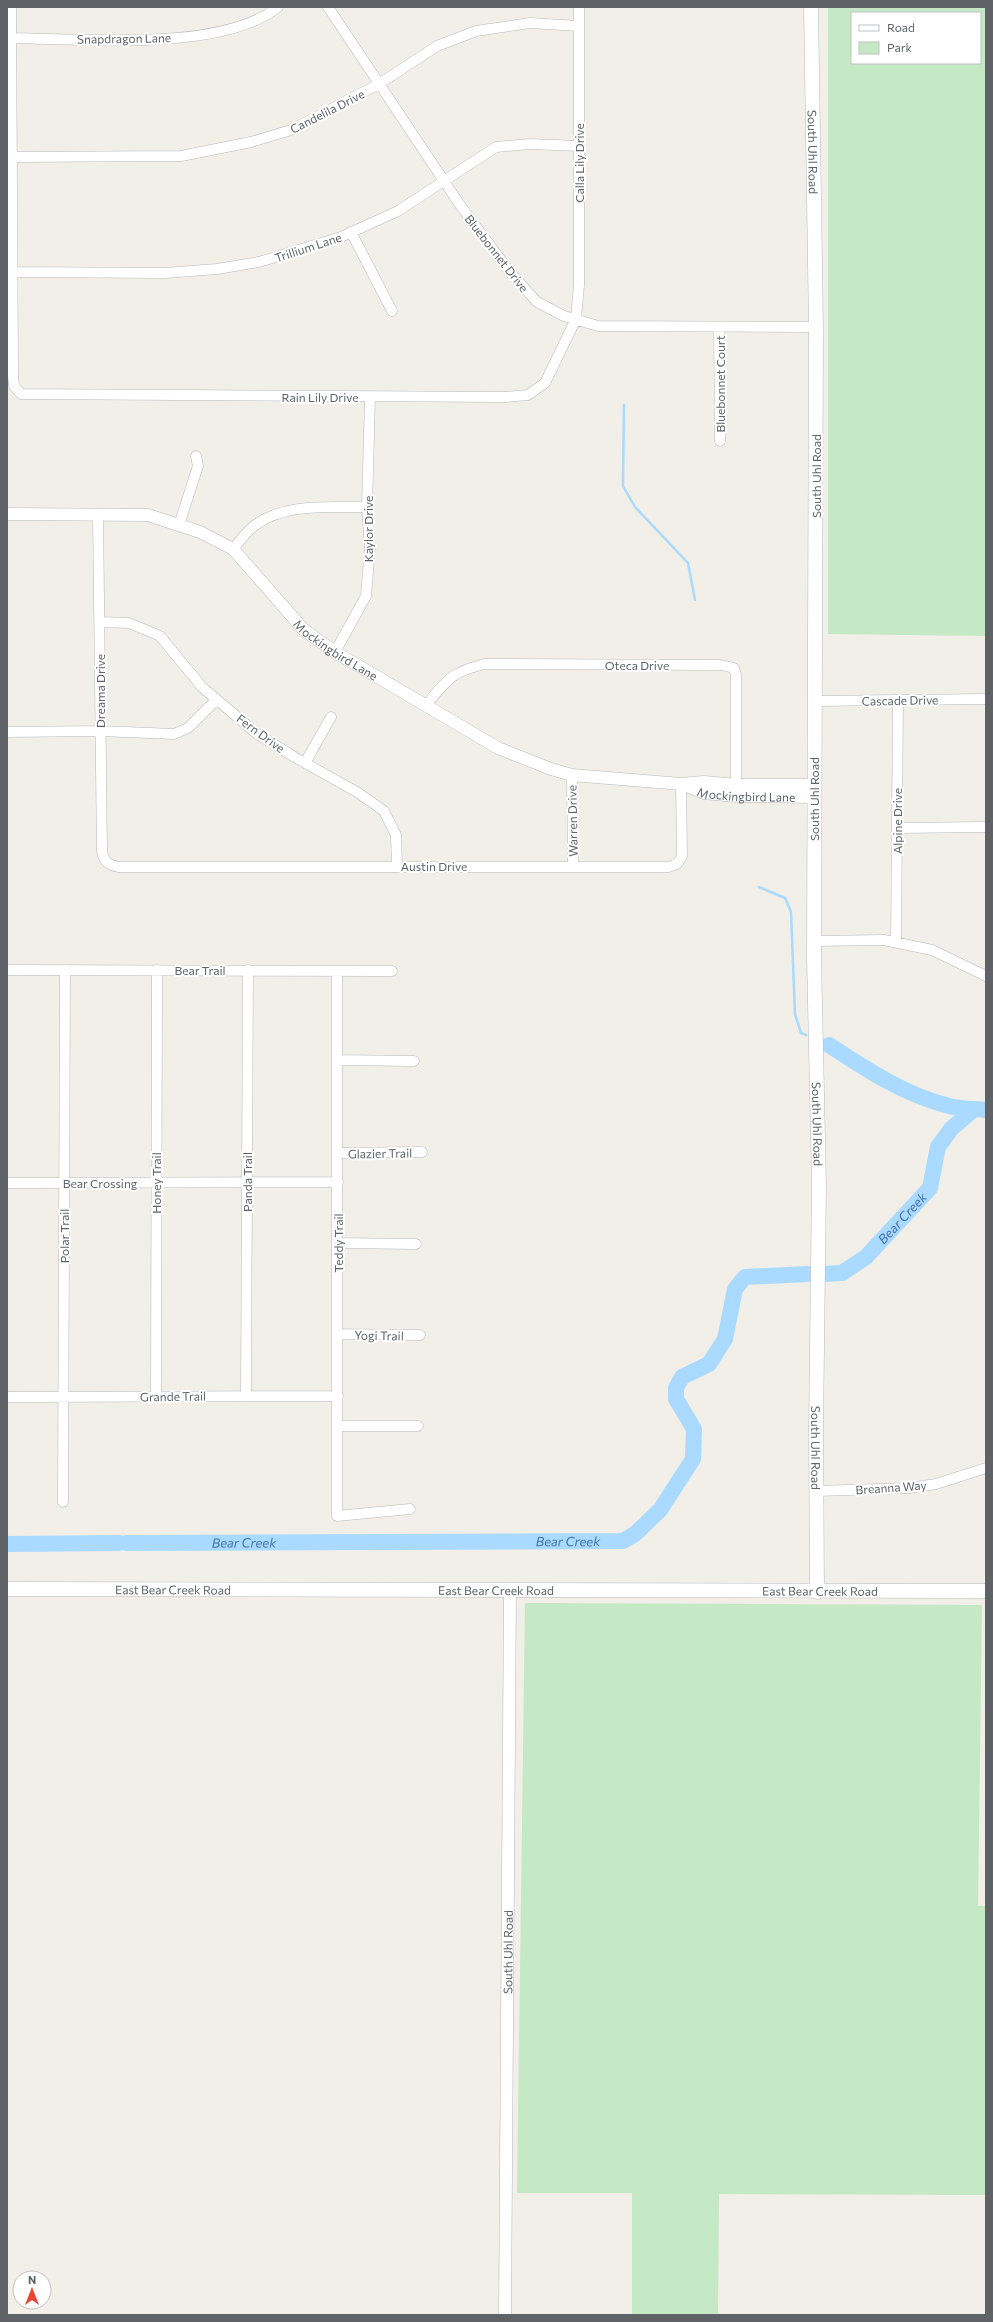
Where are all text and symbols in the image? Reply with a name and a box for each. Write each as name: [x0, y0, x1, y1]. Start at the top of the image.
legend: [851, 12, 981, 64]
text: Road: [887, 20, 915, 34]
street label: Snapdragon Lane: [77, 30, 171, 46]
text: Park: [887, 40, 913, 54]
street label: Candelila Drive: [288, 86, 366, 136]
street label: South Uhl Road: [806, 110, 821, 194]
street label: Calla Lily Drive: [572, 123, 586, 203]
street label: Bluebonnet Drive: [462, 212, 532, 294]
street label: Trillium Lane: [273, 230, 343, 264]
street label: Bluebonnet Court: [713, 335, 727, 433]
street label: Rain Lily Drive: [281, 390, 359, 404]
street label: South Uhl Road: [809, 434, 823, 518]
street label: Kaylor Drive: [361, 496, 375, 562]
street label: Mockingbird Lane: [291, 617, 380, 683]
street label: Dreama Drive: [93, 654, 107, 728]
street label: Oteca Drive: [605, 658, 669, 672]
street label: Cascade Drive: [862, 692, 938, 708]
street label: Fern Drive: [234, 711, 288, 755]
street label: South Uhl Road: [807, 757, 821, 841]
street label: Mockingbird Lane: [695, 784, 795, 804]
street label: Warren Drive: [564, 785, 580, 857]
street label: Alpine Drive: [890, 788, 904, 854]
street label: Austin Drive: [401, 859, 467, 873]
street label: Bear Trail: [174, 963, 226, 977]
street label: South Uhl Road: [810, 1082, 826, 1166]
street label: Glazier Trail: [348, 1145, 412, 1161]
street label: Honey Trail: [149, 1152, 163, 1214]
street label: Panda Trail: [240, 1152, 254, 1212]
street label: Bear Crossing: [63, 1176, 138, 1190]
water label: Bear Creek: [874, 1188, 931, 1247]
street label: Polar Trail: [57, 1209, 71, 1263]
street label: Teddy Trail: [331, 1213, 345, 1273]
street label: Yogi Trail: [354, 1328, 404, 1342]
street label: Grande Trail: [140, 1388, 206, 1404]
street label: South Uhl Road: [809, 1406, 823, 1490]
street label: Breanna Way: [855, 1478, 927, 1496]
water label: Bear Creek: [536, 1533, 601, 1549]
water label: Bear Creek: [212, 1534, 277, 1551]
street label: East Bear Creek Road: [115, 1582, 231, 1596]
street label: East Bear Creek Road: [438, 1583, 554, 1597]
street label: East Bear Creek Road: [762, 1584, 878, 1598]
street label: South Uhl Road: [500, 1910, 515, 1994]
north arrow: [12, 2270, 52, 2310]
text: N: [28, 2273, 36, 2286]

